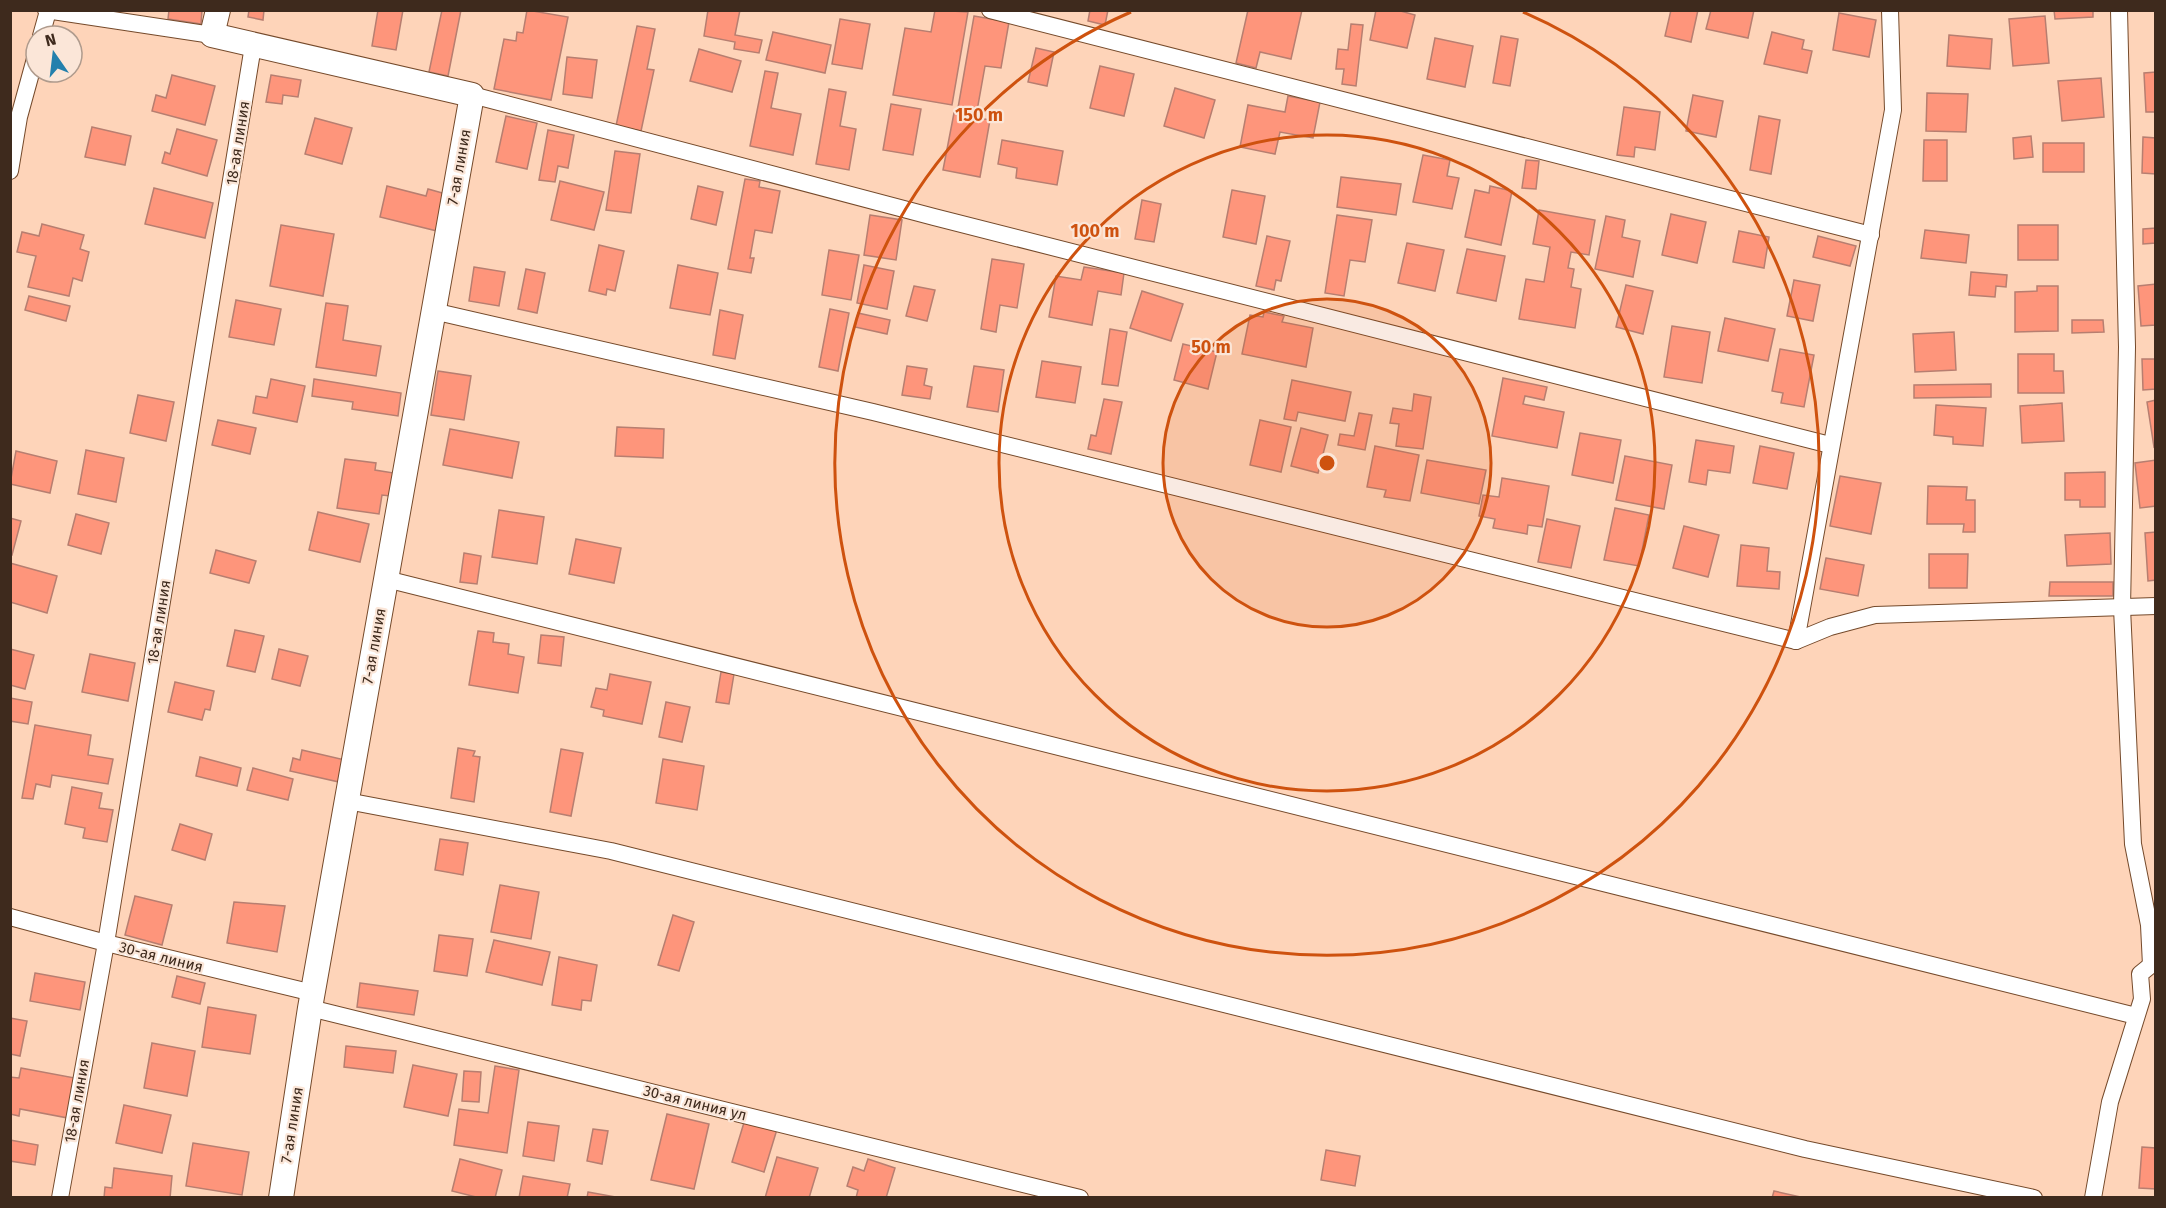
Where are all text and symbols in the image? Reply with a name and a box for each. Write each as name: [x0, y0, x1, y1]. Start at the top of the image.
north arrow: [24, 24, 84, 84]
text: N: [43, 29, 58, 50]
street label: 18-ая линия: [222, 100, 254, 186]
text: 150 m: [955, 104, 1003, 126]
street label: 7-ая линия: [443, 128, 475, 206]
text: 100 m: [1071, 220, 1119, 242]
text: 50 m: [1191, 336, 1231, 358]
centre of rings: [1317, 453, 1337, 473]
street label: 18-ая линия: [143, 579, 175, 665]
street label: 7-ая линия: [358, 607, 390, 685]
street label: 30-ая линия: [117, 938, 205, 976]
street label: 18-ая линия: [61, 1058, 93, 1144]
street label: 30-ая линия ул: [642, 1081, 748, 1125]
street label: 7-ая линия: [277, 1086, 307, 1164]

